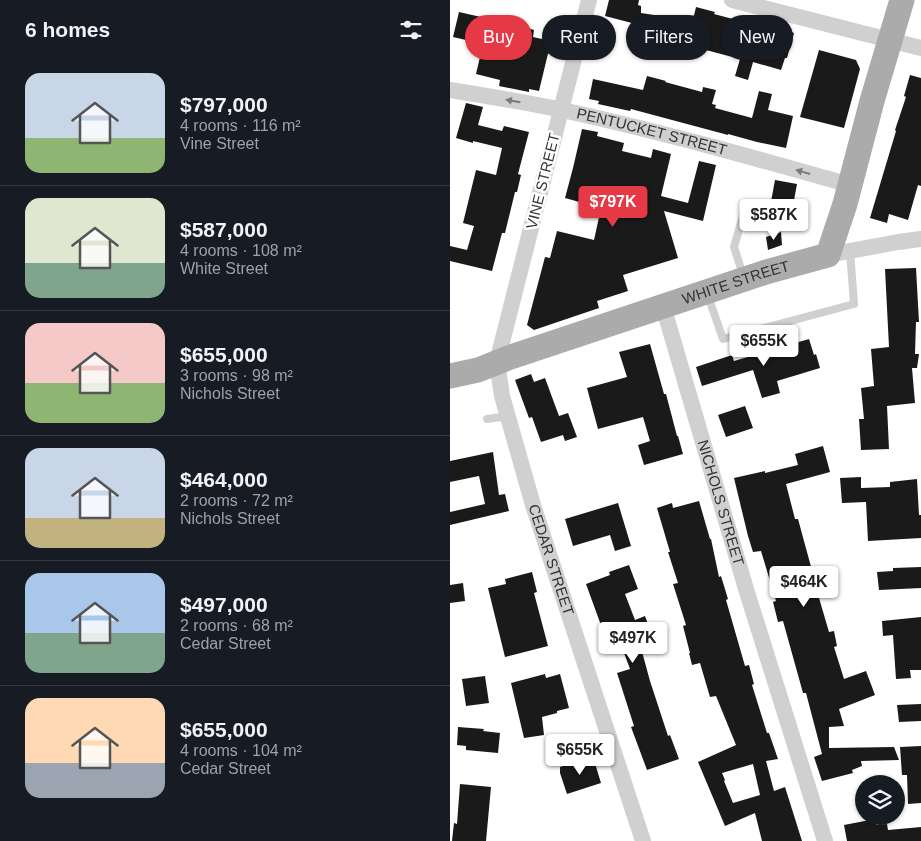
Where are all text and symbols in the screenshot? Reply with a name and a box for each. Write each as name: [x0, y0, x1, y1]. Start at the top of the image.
chip: Buy: [465, 15, 532, 60]
chip: Rent: [542, 15, 616, 60]
chip: Filters: [626, 15, 711, 60]
chip: New: [721, 15, 793, 60]
icon: filters: [397, 16, 425, 44]
text: 6 homes: [25, 18, 110, 41]
icon: home: [65, 93, 125, 153]
text: $797,000: [180, 93, 268, 116]
one-way arrow: [505, 97, 521, 105]
street label: PENTUCKET STREET: [575, 104, 729, 158]
text: 4 rooms · 116 m²: [180, 117, 301, 134]
street label: VINE STREET: [522, 131, 563, 231]
text: Vine Street: [180, 135, 259, 152]
one-way arrow: [796, 167, 811, 175]
pin: $797K: [578, 186, 648, 228]
text: $797K: [589, 193, 637, 210]
pin: $587K: [739, 198, 809, 241]
text: $587K: [750, 206, 798, 223]
icon: home: [65, 218, 125, 278]
text: $587,000: [180, 218, 268, 241]
text: 4 rooms · 108 m²: [180, 242, 302, 259]
street label: WHITE STREET: [680, 257, 791, 307]
text: White Street: [180, 260, 268, 277]
pin: $655K: [729, 324, 799, 367]
text: $655K: [740, 332, 788, 349]
icon: home: [65, 343, 125, 403]
text: $655,000: [180, 343, 268, 366]
text: 3 rooms · 98 m²: [180, 367, 293, 384]
text: Nichols Street: [180, 385, 280, 402]
street label: NICHOLS STREET: [695, 438, 748, 567]
icon: home: [65, 468, 125, 528]
text: $464,000: [180, 468, 268, 491]
text: 2 rooms · 72 m²: [180, 492, 293, 509]
street label: CEDAR STREET: [525, 502, 578, 618]
text: Nichols Street: [180, 510, 280, 527]
pin: $464K: [769, 566, 839, 608]
text: $464K: [780, 573, 828, 590]
icon: home: [65, 593, 125, 653]
text: $497,000: [180, 593, 268, 616]
text: 2 rooms · 68 m²: [180, 617, 293, 634]
pin: $497K: [598, 622, 668, 664]
text: $497K: [609, 629, 657, 646]
text: Cedar Street: [180, 635, 271, 652]
icon: home: [65, 718, 125, 778]
text: $655,000: [180, 718, 268, 741]
pin: $655K: [545, 734, 615, 776]
text: $655K: [556, 741, 604, 758]
text: 4 rooms · 104 m²: [180, 742, 302, 759]
text: Cedar Street: [180, 760, 271, 777]
map controls: [855, 775, 905, 825]
button: layers: [855, 775, 905, 825]

